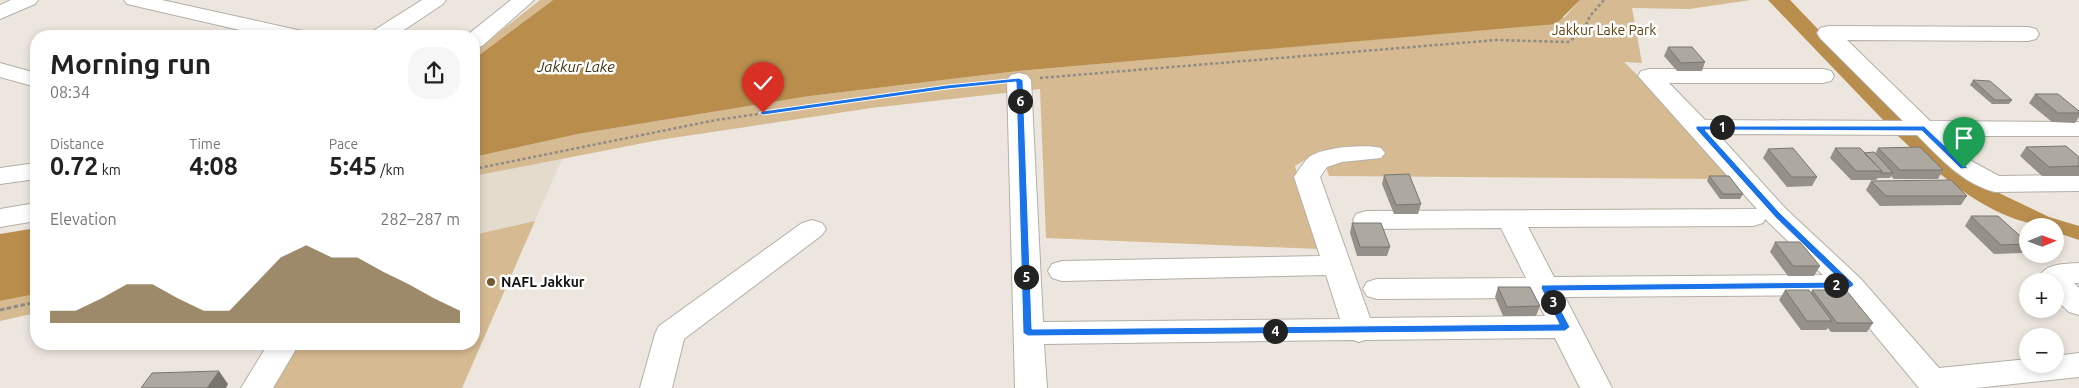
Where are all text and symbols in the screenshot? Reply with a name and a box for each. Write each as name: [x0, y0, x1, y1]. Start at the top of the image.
park label: Jakkur Lake Park: [1552, 22, 1656, 38]
button: share: [408, 47, 460, 99]
text: Morning run: [50, 48, 211, 79]
water label: Jakkur Lake: [536, 58, 615, 75]
pin: [742, 62, 784, 113]
icon: check: [749, 69, 777, 97]
text: 08:34: [50, 83, 90, 101]
pin: 6: [1008, 88, 1032, 114]
text: 6: [1017, 93, 1024, 109]
pin: 1: [1710, 114, 1734, 140]
pin: [1943, 117, 1985, 168]
text: 1: [1719, 119, 1726, 135]
icon: arrive: [1950, 124, 1978, 152]
text: Distance: [50, 136, 104, 152]
text: Time: [189, 136, 221, 152]
text: Pace: [329, 136, 358, 152]
text: 0.72: [50, 152, 98, 180]
text: 4:08: [189, 152, 238, 180]
text: 5:45: [329, 152, 377, 180]
text: km: [98, 162, 121, 178]
text: /km: [377, 162, 405, 178]
text: Elevation: [50, 210, 117, 228]
text: 282–287 m: [380, 210, 460, 228]
north arrow: [2019, 218, 2064, 262]
map controls: [2019, 218, 2064, 373]
pin: 5: [1014, 264, 1038, 290]
text: 5: [1023, 269, 1030, 285]
pin: 2: [1824, 272, 1848, 298]
button: +: [2019, 273, 2064, 318]
place label: NAFL Jakkur: [501, 274, 585, 290]
marker: NAFL Jakkur: [485, 276, 497, 288]
text: 2: [1833, 277, 1840, 293]
pin: 3: [1540, 290, 1566, 314]
text: 3: [1550, 294, 1557, 310]
pin: 4: [1262, 318, 1288, 344]
text: 4: [1272, 323, 1279, 339]
button: −: [2019, 328, 2064, 373]

